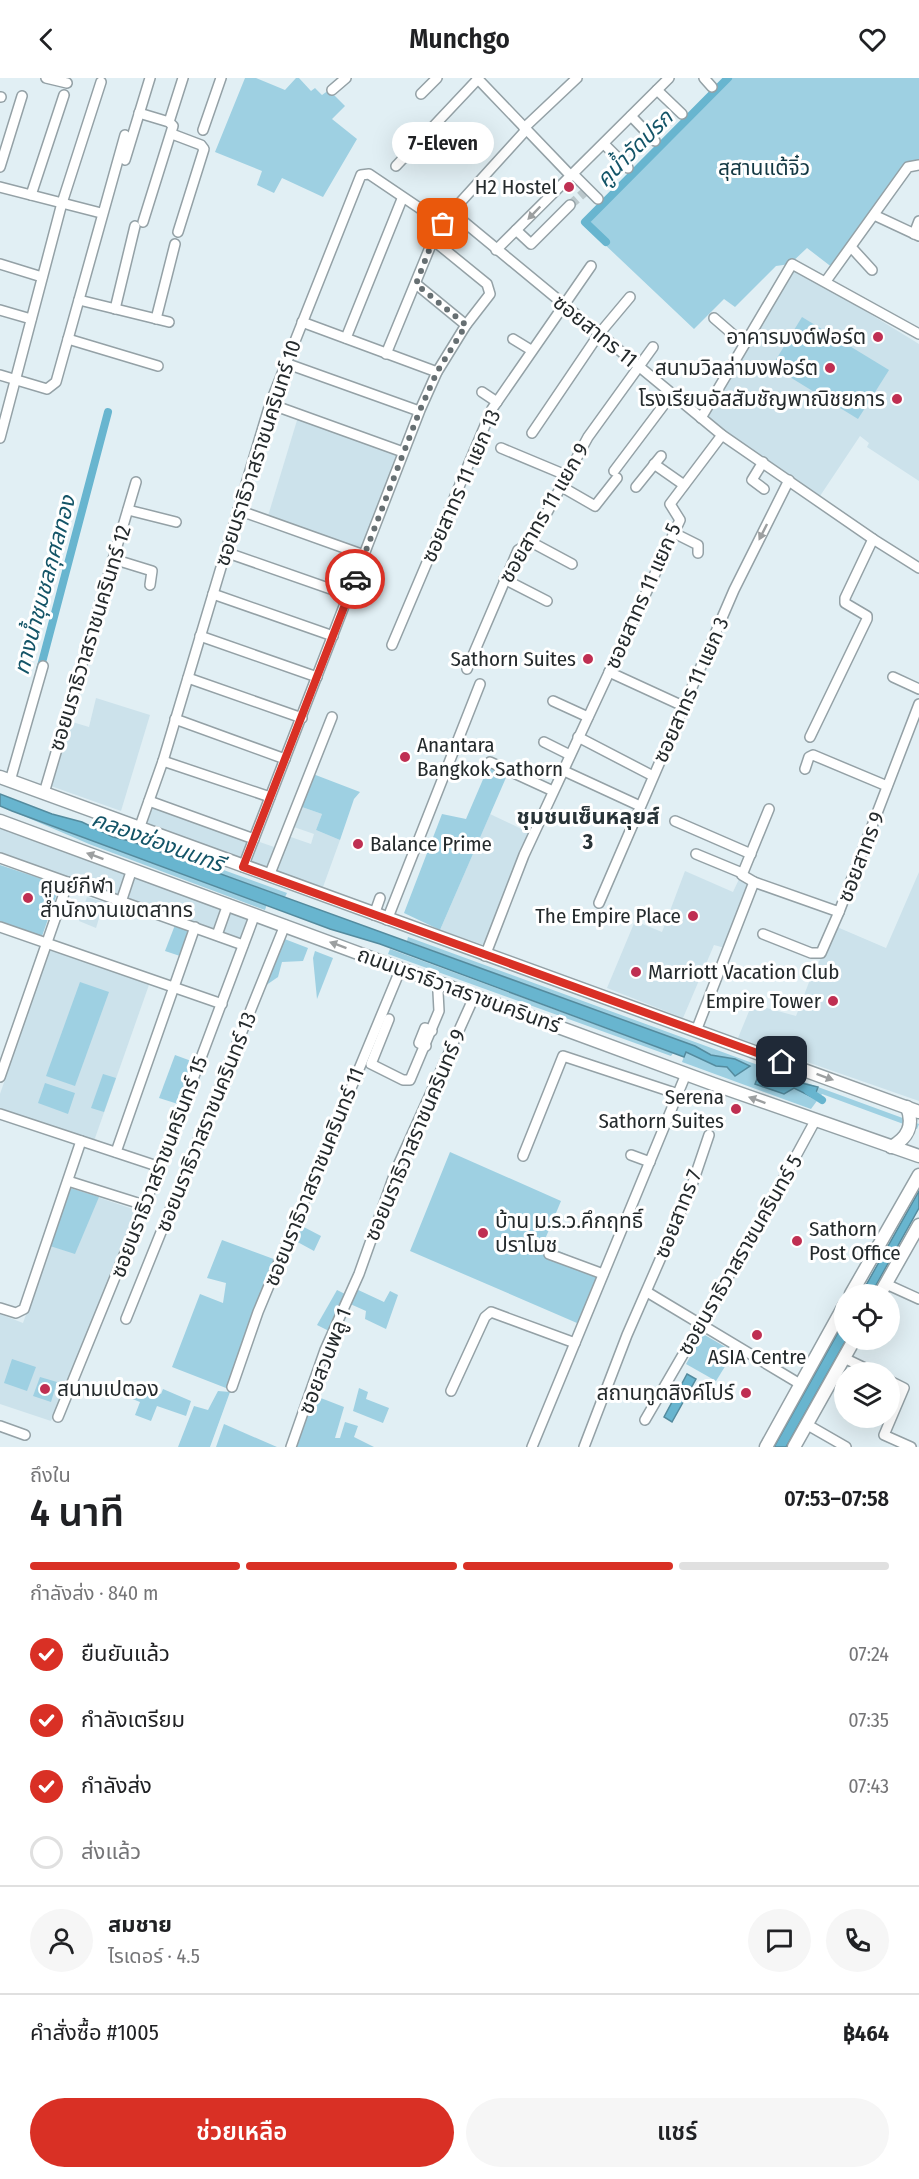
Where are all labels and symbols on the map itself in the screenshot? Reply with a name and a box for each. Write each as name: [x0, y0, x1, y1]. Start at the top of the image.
water label: คูน้ำวัดปรก: [589, 102, 679, 192]
callout: 7-Eleven: [392, 122, 494, 164]
park label: สุสานแต้จิ๋ว: [718, 154, 810, 181]
place label: H2 Hostel: [475, 174, 557, 200]
marker: H2 Hostel: [562, 180, 576, 194]
pin: [417, 198, 468, 249]
one-way arrow: [527, 205, 541, 219]
street label: ซอยสาทร 11: [548, 289, 642, 373]
place label: อาคารมงต์ฟอร์ต: [726, 324, 866, 350]
marker: อาคารมงต์ฟอร์ต: [871, 330, 885, 344]
street label: ซอยนราธิวาสราชนครินทร์ 10: [209, 337, 307, 569]
place label: สนามวิลล่ามงฟอร์ต: [655, 355, 818, 381]
marker: สนามวิลล่ามงฟอร์ต: [823, 361, 837, 375]
place label: โรงเรียนอัสสัมชัญพาณิชยการ: [638, 386, 885, 412]
marker: โรงเรียนอัสสัมชัญพาณิชยการ: [890, 392, 904, 406]
street label: ซอยสาทร 11 แยก 13: [416, 405, 506, 567]
street label: ซอยสาทร 11 แยก 9: [493, 438, 595, 588]
water label: ทางน้ำชุมชลกุศลทอง: [6, 491, 82, 678]
street label: ซอยสาทร 11 แยก 5: [599, 519, 687, 673]
street label: ซอยนราธิวาสราชนครินทร์ 12: [43, 522, 137, 754]
one-way arrow: [758, 523, 768, 540]
courier: [325, 549, 385, 609]
street label: ซอยสาทร 11 แยก 3: [647, 613, 735, 767]
place label: Sathorn Suites: [450, 646, 576, 672]
marker: Sathorn Suites: [581, 652, 595, 666]
place label: Anantara Bangkok Sathorn: [417, 732, 563, 782]
marker: Anantara Bangkok Sathorn: [398, 750, 412, 764]
district label: ชุมชนเซ็นหลุยส์ 3: [517, 803, 660, 855]
water label: คลองช่องนนทรี: [88, 805, 231, 879]
street label: ซอยสาทร 9: [832, 808, 890, 906]
place label: Balance Prime: [370, 831, 492, 857]
marker: Balance Prime: [351, 837, 365, 851]
one-way arrow: [86, 850, 104, 860]
place label: ศูนย์กีฬา สำนักงานเขตสาทร: [40, 873, 193, 923]
marker: ศูนย์กีฬา สำนักงานเขตสาทร: [21, 891, 35, 905]
place label: The Empire Place: [535, 903, 681, 929]
marker: The Empire Place: [686, 909, 700, 923]
one-way arrow: [328, 939, 346, 949]
street label: ถนนนราธิวาสราชนครินทร์: [354, 941, 565, 1039]
place label: Marriott Vacation Club: [648, 959, 839, 985]
marker: Marriott Vacation Club: [629, 965, 643, 979]
place label: Empire Tower: [706, 988, 822, 1014]
marker: Empire Tower: [826, 994, 840, 1008]
street label: ซอยนราธิวาสราชนครินทร์ 13: [150, 1008, 262, 1236]
street label: ซอยนราธิวาสราชนครินทร์ 9: [359, 1025, 471, 1245]
pin: [756, 1036, 807, 1087]
street label: ซอยนราธิวาสราชนครินทร์ 15: [105, 1053, 213, 1281]
street label: ซอยนราธิวาสราชนครินทร์ 11: [258, 1064, 370, 1290]
one-way arrow: [816, 1073, 834, 1083]
place label: Serena Sathorn Suites: [598, 1084, 724, 1134]
one-way arrow: [748, 1094, 766, 1104]
marker: Serena Sathorn Suites: [729, 1102, 743, 1116]
street label: ซอยนราธิวาสราชนครินทร์ 5: [672, 1150, 808, 1360]
street label: ซอยสาทร 7: [648, 1166, 708, 1262]
place label: บ้าน ม.ร.ว.คึกฤทธิ์ ปราโมช: [495, 1208, 644, 1258]
place label: Sathorn Post Office: [809, 1216, 901, 1266]
marker: บ้าน ม.ร.ว.คึกฤทธิ์ ปราโมช: [476, 1226, 490, 1240]
marker: Sathorn Post Office: [790, 1234, 804, 1248]
street label: ซอยสวนพลู 1: [293, 1304, 357, 1418]
marker: ASIA Centre: [750, 1328, 764, 1342]
place label: ASIA Centre: [708, 1344, 806, 1370]
place label: สนามเปตอง: [57, 1376, 159, 1402]
place label: สถานทูตสิงค์โปร์: [596, 1380, 735, 1406]
marker: สนามเปตอง: [38, 1382, 52, 1396]
marker: สถานทูตสิงค์โปร์: [739, 1386, 753, 1400]

